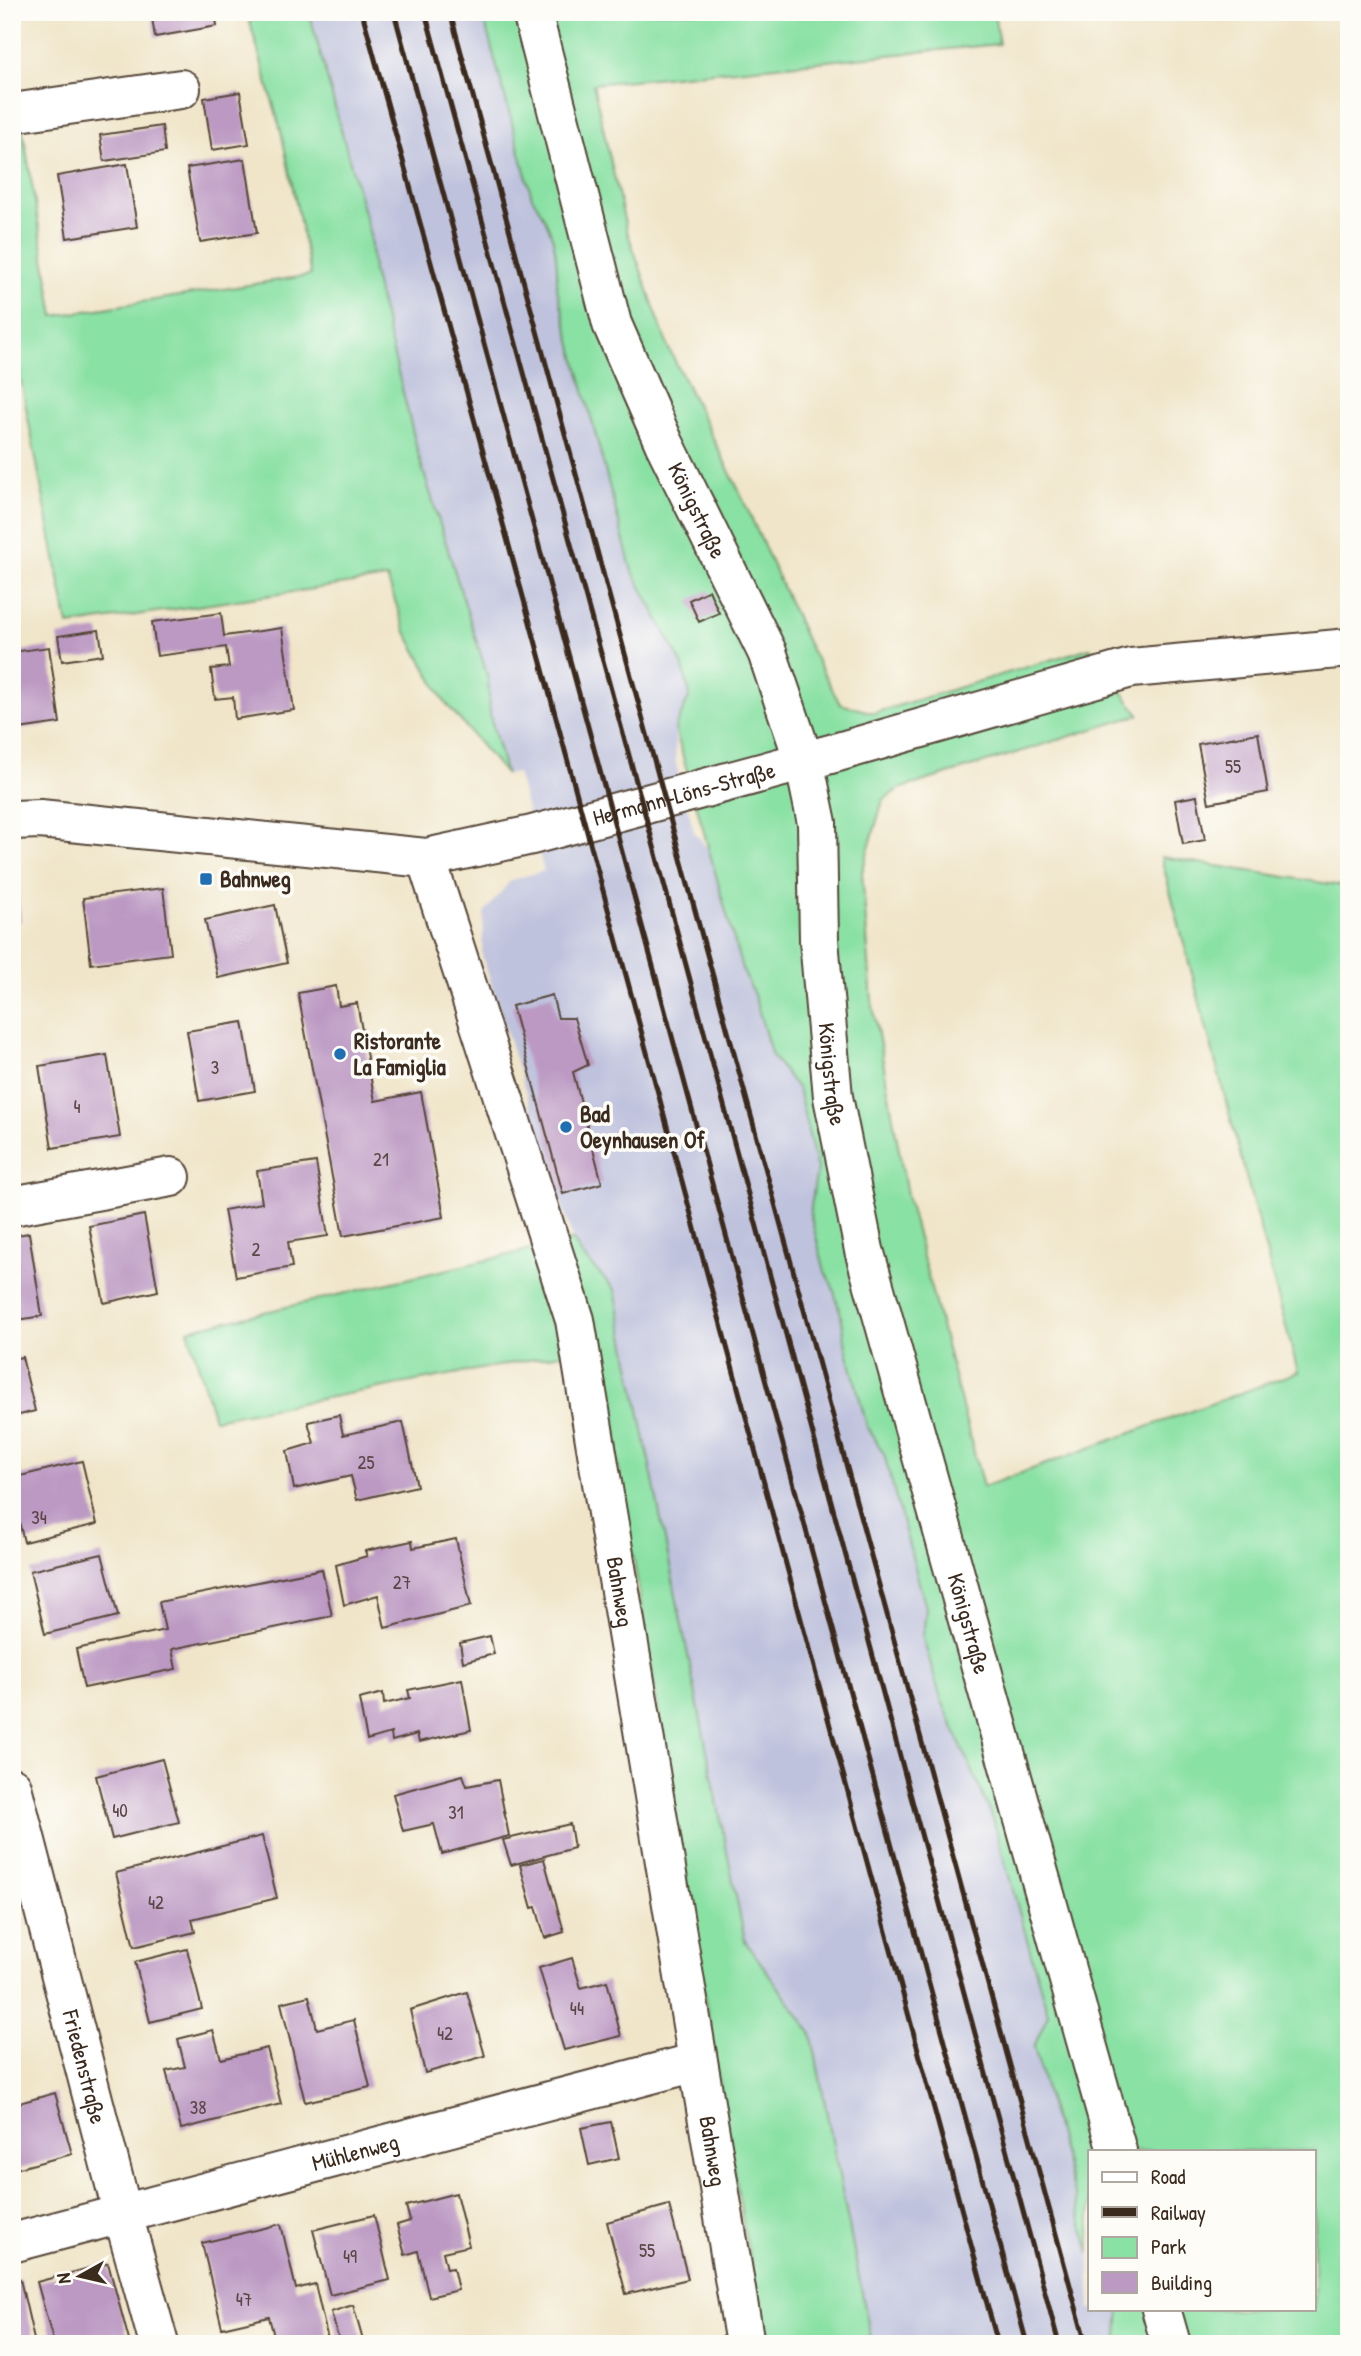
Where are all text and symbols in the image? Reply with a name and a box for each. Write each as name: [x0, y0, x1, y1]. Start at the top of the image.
street label: Königstraße: [661, 457, 734, 563]
house number: 55: [1225, 753, 1241, 779]
street label: Hermann-Löns-Straße: [589, 754, 779, 833]
place label: Bahnweg: [220, 863, 291, 895]
marker: Bahnweg: [198, 871, 214, 887]
street label: Königstraße: [811, 1021, 854, 1128]
place label: Ristorante La Famiglia: [354, 1025, 446, 1083]
marker: Ristorante La Famiglia: [332, 1046, 348, 1062]
house number: 3: [211, 1054, 219, 1080]
house number: 4: [73, 1093, 81, 1119]
place label: Bad Oeynhausen Of: [580, 1098, 705, 1156]
marker: Bad Oeynhausen Of: [558, 1119, 574, 1135]
house number: 21: [373, 1146, 389, 1172]
house number: 2: [252, 1236, 261, 1262]
house number: 25: [358, 1449, 374, 1475]
house number: 34: [31, 1504, 47, 1530]
street label: Bahnweg: [600, 1554, 642, 1629]
house number: 27: [393, 1569, 411, 1595]
street label: Königstraße: [940, 1569, 998, 1677]
house number: 40: [112, 1797, 128, 1823]
house number: 31: [448, 1799, 464, 1825]
house number: 42: [148, 1889, 164, 1915]
house number: 44: [570, 1995, 584, 2021]
street label: Friedenstraße: [55, 2005, 115, 2127]
house number: 42: [437, 2020, 453, 2046]
house number: 38: [190, 2094, 206, 2120]
street label: Bahnweg: [692, 2114, 735, 2189]
street label: Mühlenweg: [308, 2126, 402, 2178]
legend: [1088, 2150, 1316, 2310]
text: Road: [1151, 2162, 1185, 2191]
text: Railway: [1151, 2198, 1206, 2227]
text: Park: [1151, 2232, 1186, 2261]
house number: 55: [639, 2237, 655, 2263]
north arrow: [46, 2240, 116, 2310]
house number: 49: [343, 2243, 357, 2269]
text: Building: [1151, 2268, 1212, 2297]
text: N: [50, 2272, 77, 2285]
house number: 47: [236, 2286, 252, 2312]

